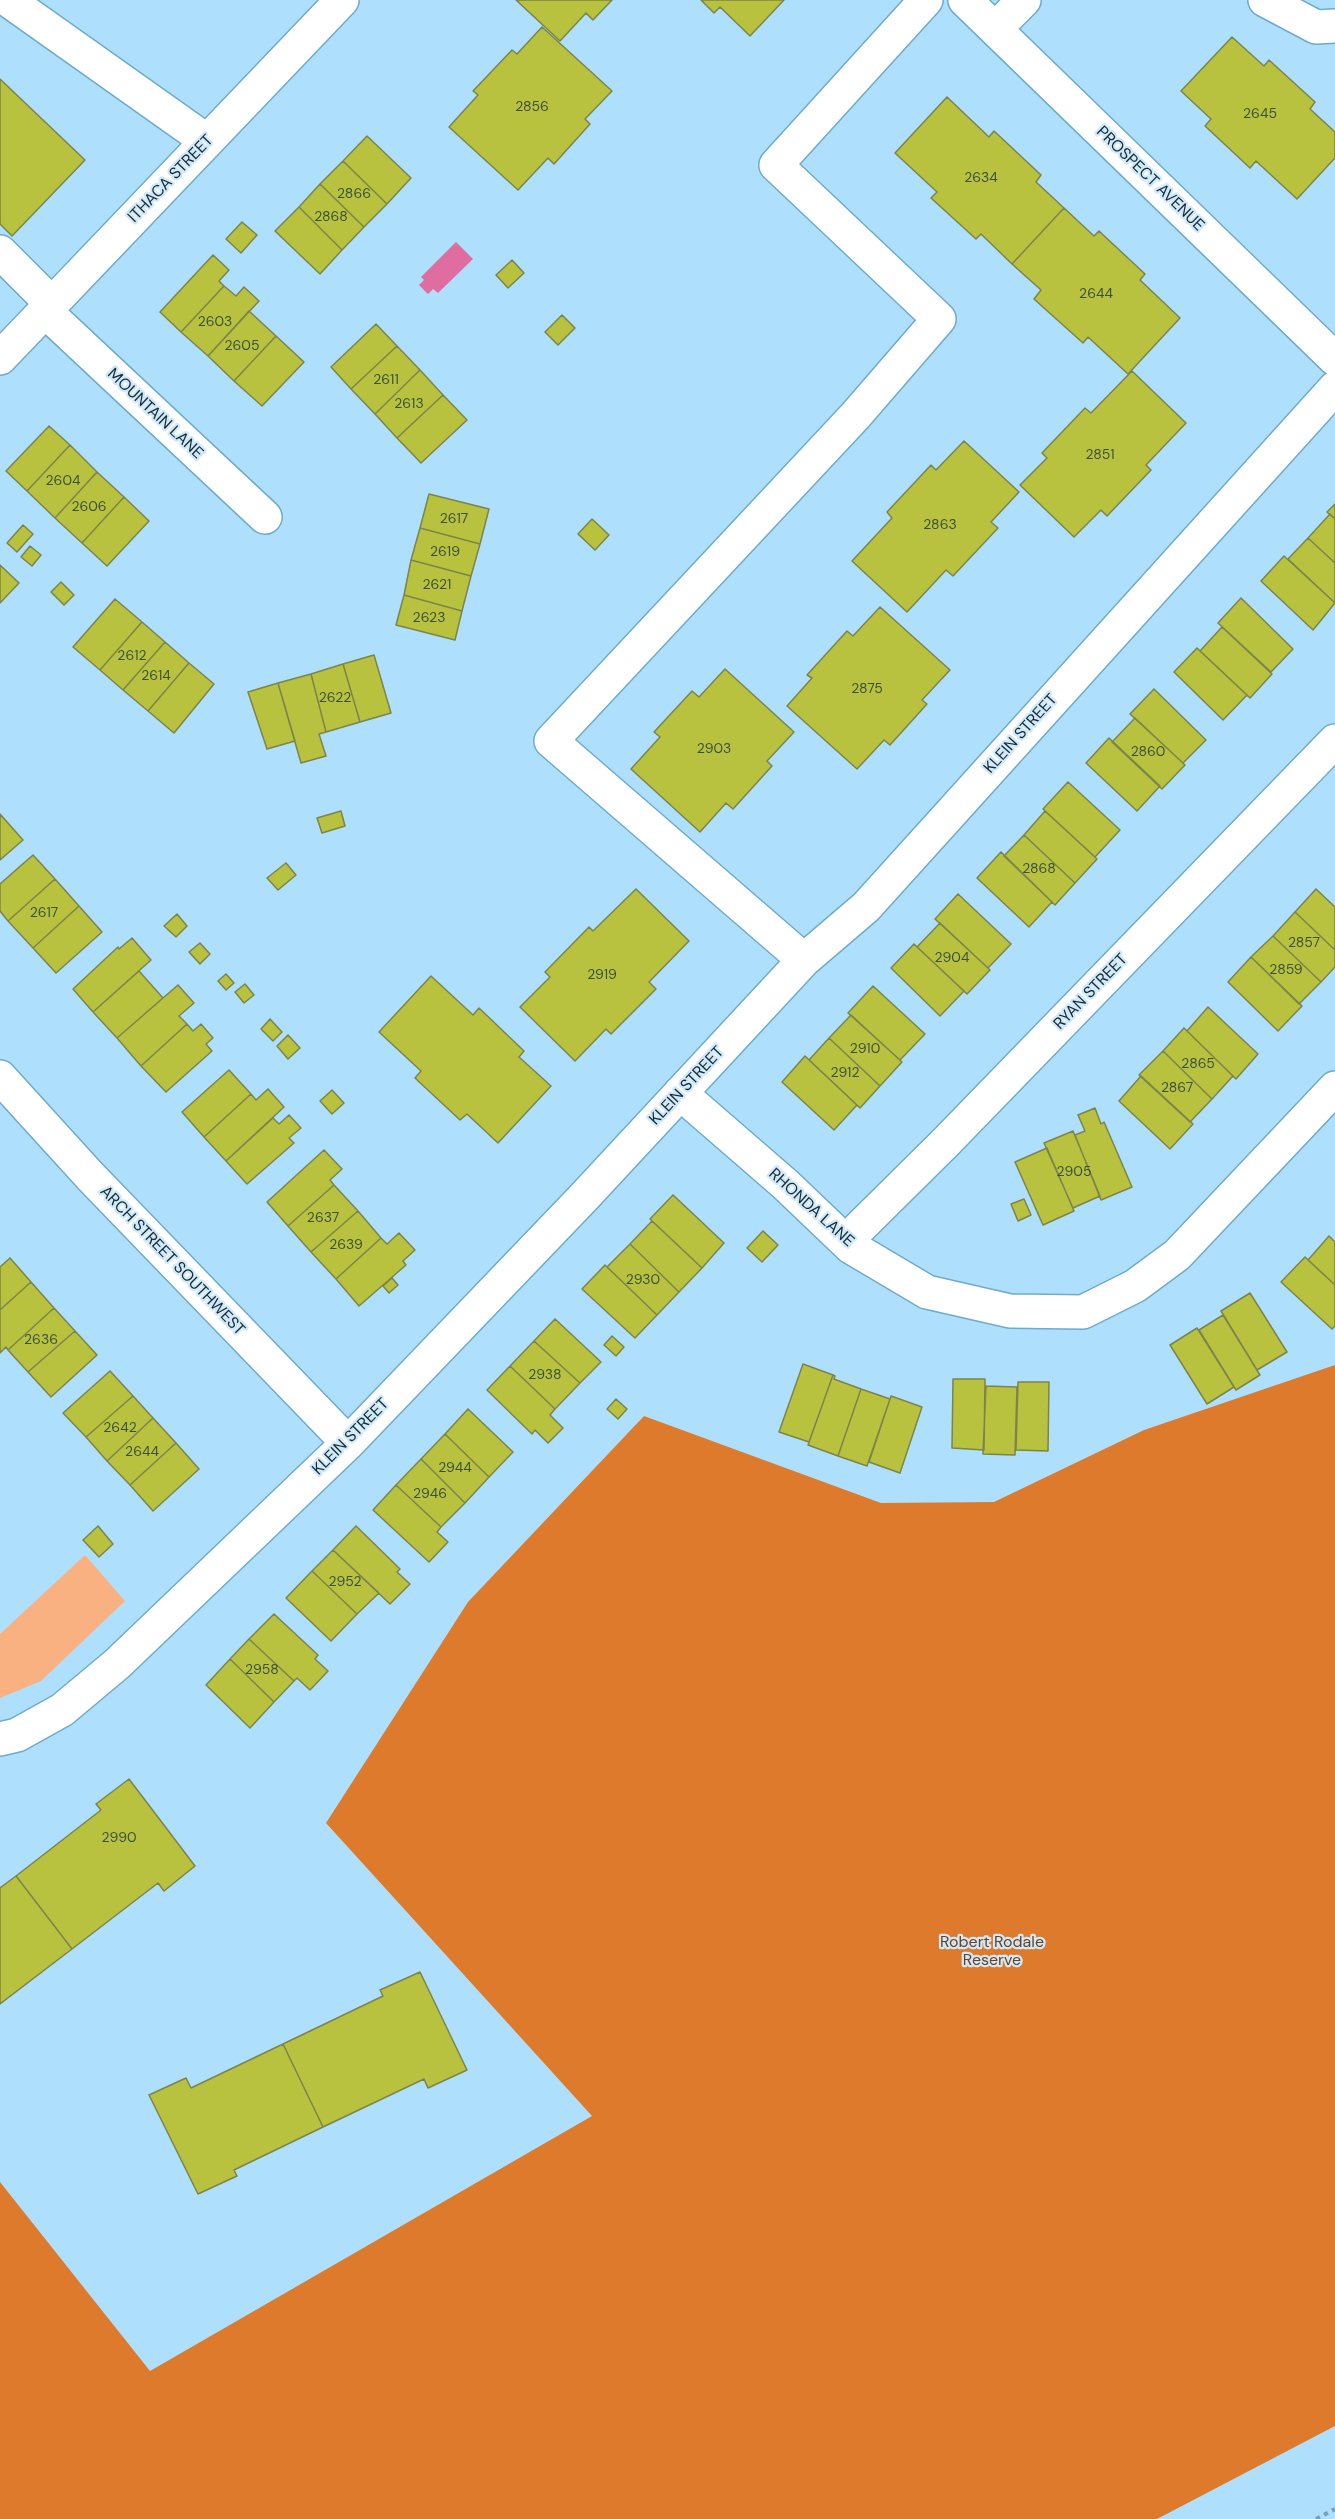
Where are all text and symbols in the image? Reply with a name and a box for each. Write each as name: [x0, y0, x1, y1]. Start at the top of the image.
house number: 2856: [515, 99, 549, 115]
house number: 2645: [1243, 106, 1277, 122]
street label: PROSPECT AVENUE: [1092, 123, 1208, 235]
street label: ITHACA STREET: [124, 131, 218, 227]
house number: 2634: [964, 170, 998, 186]
house number: 2866: [337, 186, 371, 202]
house number: 2868: [314, 209, 348, 225]
house number: 2644: [1079, 286, 1113, 302]
house number: 2603: [198, 314, 232, 330]
house number: 2605: [225, 338, 259, 354]
street label: MOUNTAIN LANE: [103, 365, 207, 463]
house number: 2611: [373, 372, 399, 388]
house number: 2613: [394, 396, 424, 412]
house number: 2851: [1085, 447, 1115, 463]
house number: 2604: [46, 473, 80, 489]
house number: 2606: [71, 499, 107, 515]
house number: 2617: [440, 511, 468, 527]
house number: 2863: [923, 517, 957, 533]
house number: 2619: [430, 544, 460, 560]
house number: 2621: [423, 577, 451, 593]
house number: 2623: [413, 610, 445, 626]
house number: 2612: [117, 648, 147, 664]
house number: 2614: [141, 668, 171, 684]
house number: 2875: [851, 681, 883, 697]
house number: 2622: [319, 690, 351, 706]
street label: KLEIN STREET: [980, 690, 1062, 778]
house number: 2903: [697, 741, 731, 757]
house number: 2860: [1131, 744, 1165, 760]
house number: 2868: [1022, 861, 1056, 877]
house number: 2617: [30, 905, 58, 921]
house number: 2857: [1288, 935, 1320, 951]
house number: 2904: [935, 950, 969, 966]
street label: RYAN STREET: [1050, 950, 1132, 1034]
house number: 2859: [1269, 962, 1303, 978]
house number: 2919: [587, 967, 617, 983]
house number: 2910: [850, 1041, 880, 1057]
street label: KLEIN STREET: [646, 1043, 728, 1129]
house number: 2865: [1181, 1056, 1215, 1072]
house number: 2912: [831, 1065, 859, 1081]
house number: 2867: [1161, 1080, 1193, 1096]
house number: 2905: [1057, 1164, 1091, 1180]
street label: RHONDA LANE: [764, 1165, 858, 1251]
street label: ARCH STREET SOUTHWEST: [96, 1182, 248, 1340]
house number: 2637: [307, 1210, 339, 1226]
house number: 2639: [329, 1237, 363, 1253]
house number: 2930: [626, 1272, 660, 1288]
house number: 2636: [24, 1332, 58, 1348]
house number: 2938: [528, 1367, 562, 1383]
street label: KLEIN STREET: [309, 1395, 393, 1479]
house number: 2642: [103, 1420, 137, 1436]
house number: 2644: [125, 1444, 159, 1460]
house number: 2944: [438, 1460, 472, 1476]
house number: 2946: [413, 1486, 447, 1502]
house number: 2952: [328, 1574, 362, 1590]
house number: 2958: [245, 1662, 279, 1678]
house number: 2990: [101, 1830, 137, 1846]
park label: Robert Rodale Reserve: [940, 1933, 1044, 1971]

